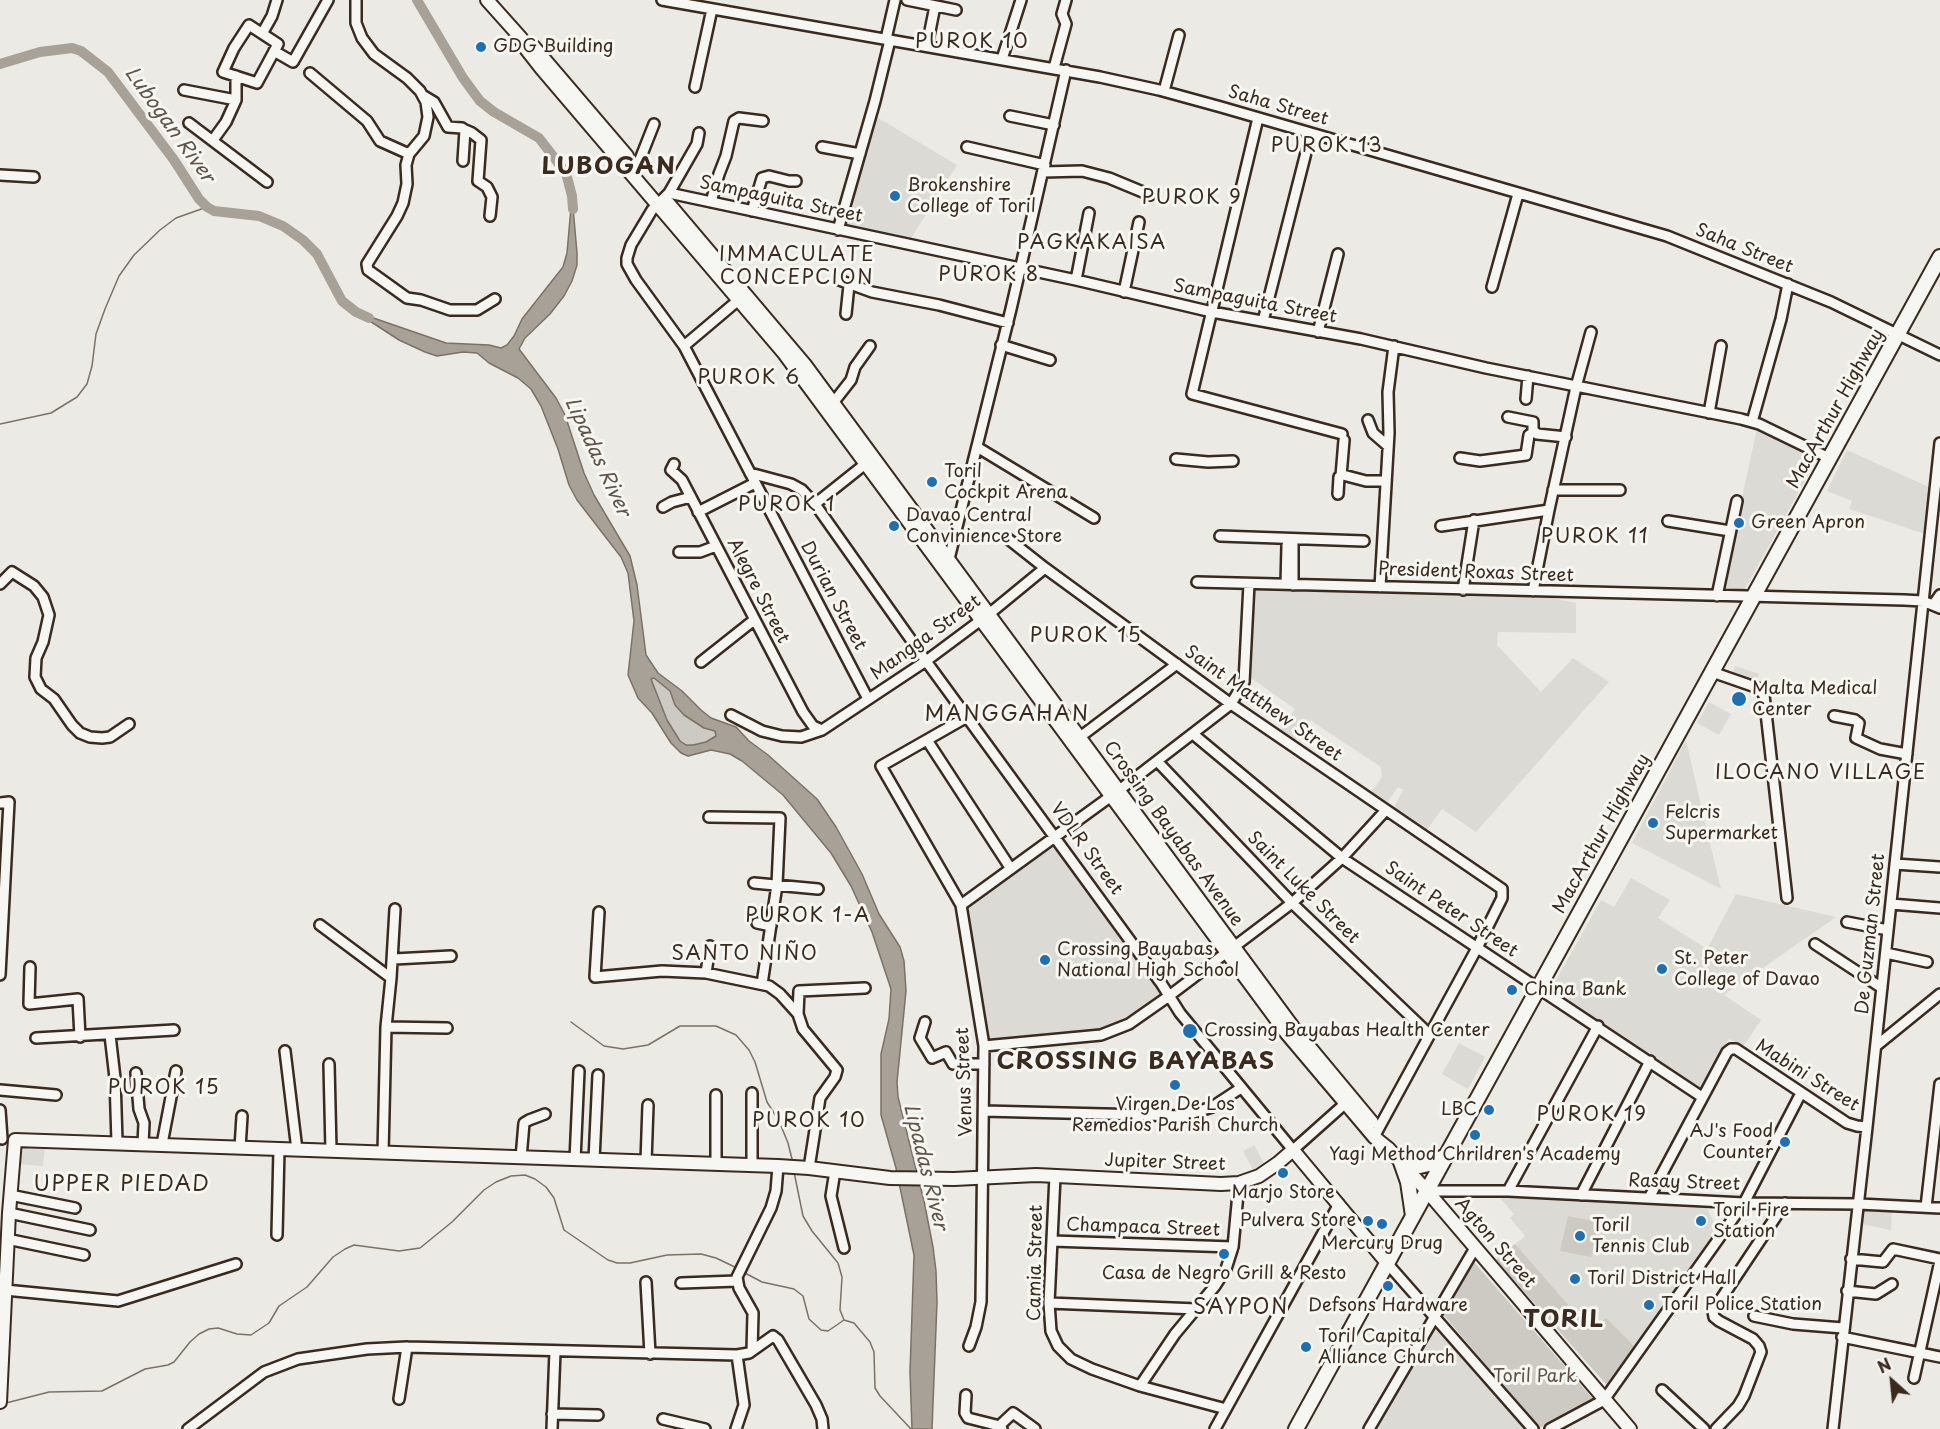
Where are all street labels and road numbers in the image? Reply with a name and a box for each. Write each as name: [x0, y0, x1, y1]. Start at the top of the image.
street label: Saha Street: [1225, 81, 1331, 131]
street label: Sampaguita Street: [698, 172, 864, 228]
street label: Saha Street: [1692, 220, 1796, 278]
street label: Sampaguita Street: [1171, 276, 1339, 328]
street label: MacArthur Highway: [1783, 325, 1889, 493]
street label: Alegre Street: [722, 535, 794, 647]
street label: Durian Street: [795, 538, 871, 654]
street label: President Roxas Street: [1378, 559, 1574, 587]
street label: Mangga Street: [867, 591, 985, 685]
street label: Saint Matthew Street: [1180, 641, 1346, 767]
street label: Crossing Bayabas Avenue: [1099, 737, 1247, 931]
street label: MacArthur Highway: [1549, 750, 1655, 918]
street label: VDLR Street: [1045, 799, 1127, 899]
street label: Saint Luke Street: [1242, 827, 1364, 949]
street label: De Guzman Street: [1852, 853, 1890, 1015]
street label: Saint Peter Street: [1380, 858, 1522, 962]
street label: Venus Street: [952, 1027, 978, 1137]
street label: Mabini Street: [1751, 1035, 1863, 1117]
street label: Jupiter Street: [1104, 1150, 1226, 1176]
street label: Rasay Street: [1628, 1170, 1740, 1196]
street label: Agton Street: [1450, 1193, 1540, 1293]
street label: Camia Street: [1024, 1205, 1048, 1321]
street label: Champaca Street: [1066, 1215, 1220, 1241]

